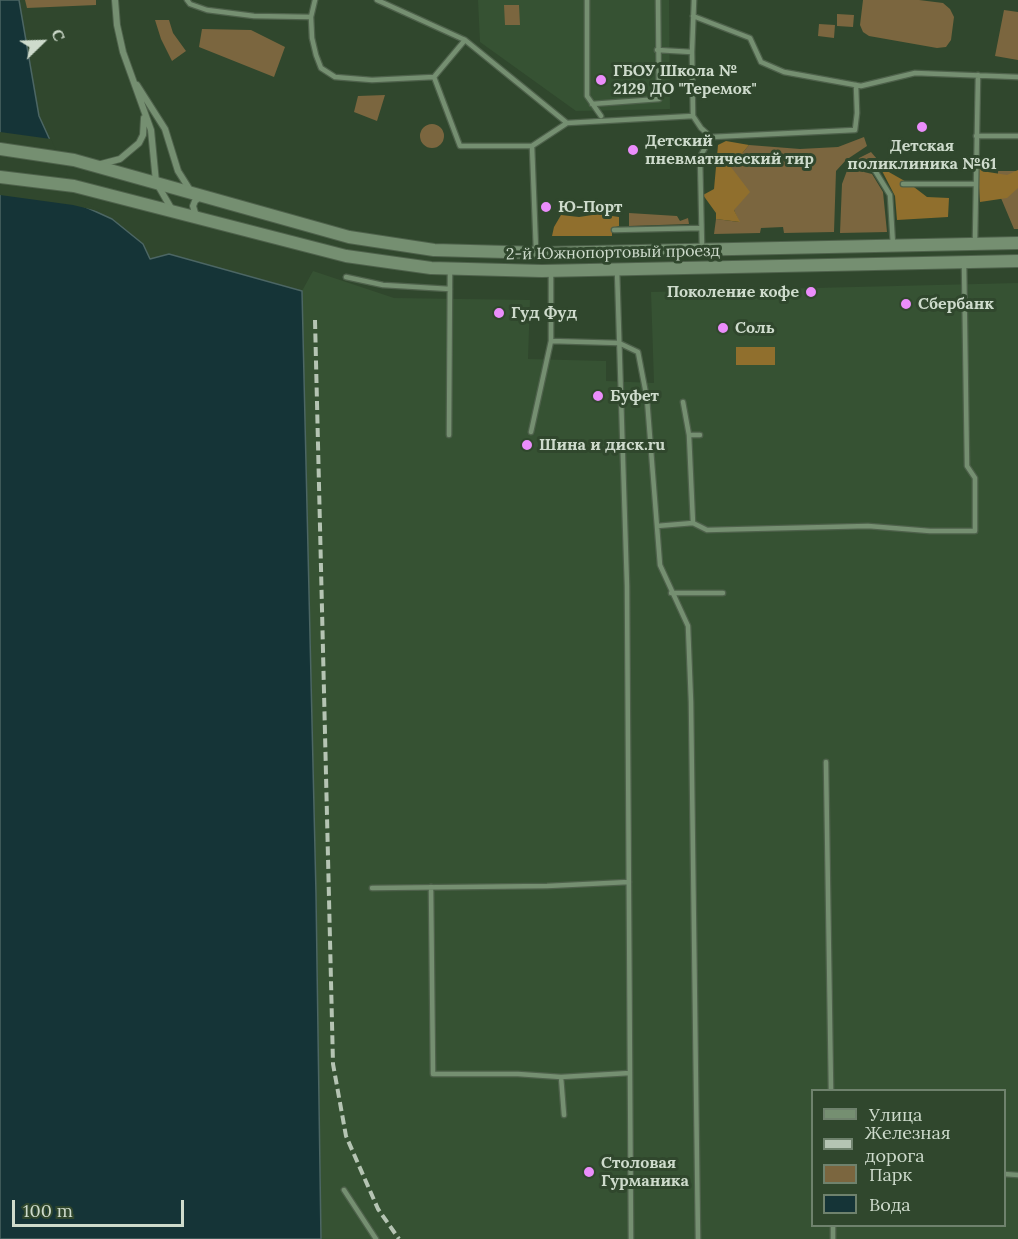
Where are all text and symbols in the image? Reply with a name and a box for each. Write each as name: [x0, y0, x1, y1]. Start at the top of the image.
north arrow: [12, 12, 72, 72]
text: С: [47, 26, 70, 44]
place label: ГБОУ Школа № 2129 ДО "Теремок": [613, 61, 757, 99]
marker: ГБОУ Школа № 2129 ДО "Теремок": [594, 73, 608, 87]
marker: Детская поликлиника №61: [915, 120, 929, 134]
place label: Детский пневматический тир: [645, 131, 814, 169]
place label: Детская поликлиника №61: [847, 136, 997, 174]
marker: Детский пневматический тир: [626, 143, 640, 157]
place label: Ю-Порт: [558, 197, 622, 217]
marker: Ю-Порт: [539, 200, 553, 214]
street label: 2-й Южнопортовый проезд: [506, 242, 720, 264]
place label: Поколение кофе: [667, 282, 799, 302]
marker: Поколение кофе: [804, 285, 818, 299]
place label: Сбербанк: [918, 294, 994, 314]
marker: Сбербанк: [899, 297, 913, 311]
place label: Гуд Фуд: [511, 303, 577, 323]
marker: Гуд Фуд: [492, 306, 506, 320]
place label: Соль: [735, 318, 775, 338]
marker: Соль: [716, 321, 730, 335]
place label: Буфет: [610, 386, 659, 406]
marker: Буфет: [591, 389, 605, 403]
place label: Шина и диск.ru: [539, 435, 665, 455]
marker: Шина и диск.ru: [520, 438, 534, 452]
legend: [811, 1089, 1006, 1227]
text: Улица: [869, 1103, 922, 1126]
text: Железная дорога: [865, 1121, 951, 1167]
place label: Столовая Гурманика: [601, 1153, 689, 1191]
text: Парк: [869, 1163, 912, 1186]
marker: Столовая Гурманика: [582, 1165, 596, 1179]
scale bar: [15, 1188, 188, 1226]
text: Вода: [869, 1193, 911, 1216]
text: 100 m: [23, 1199, 73, 1222]

